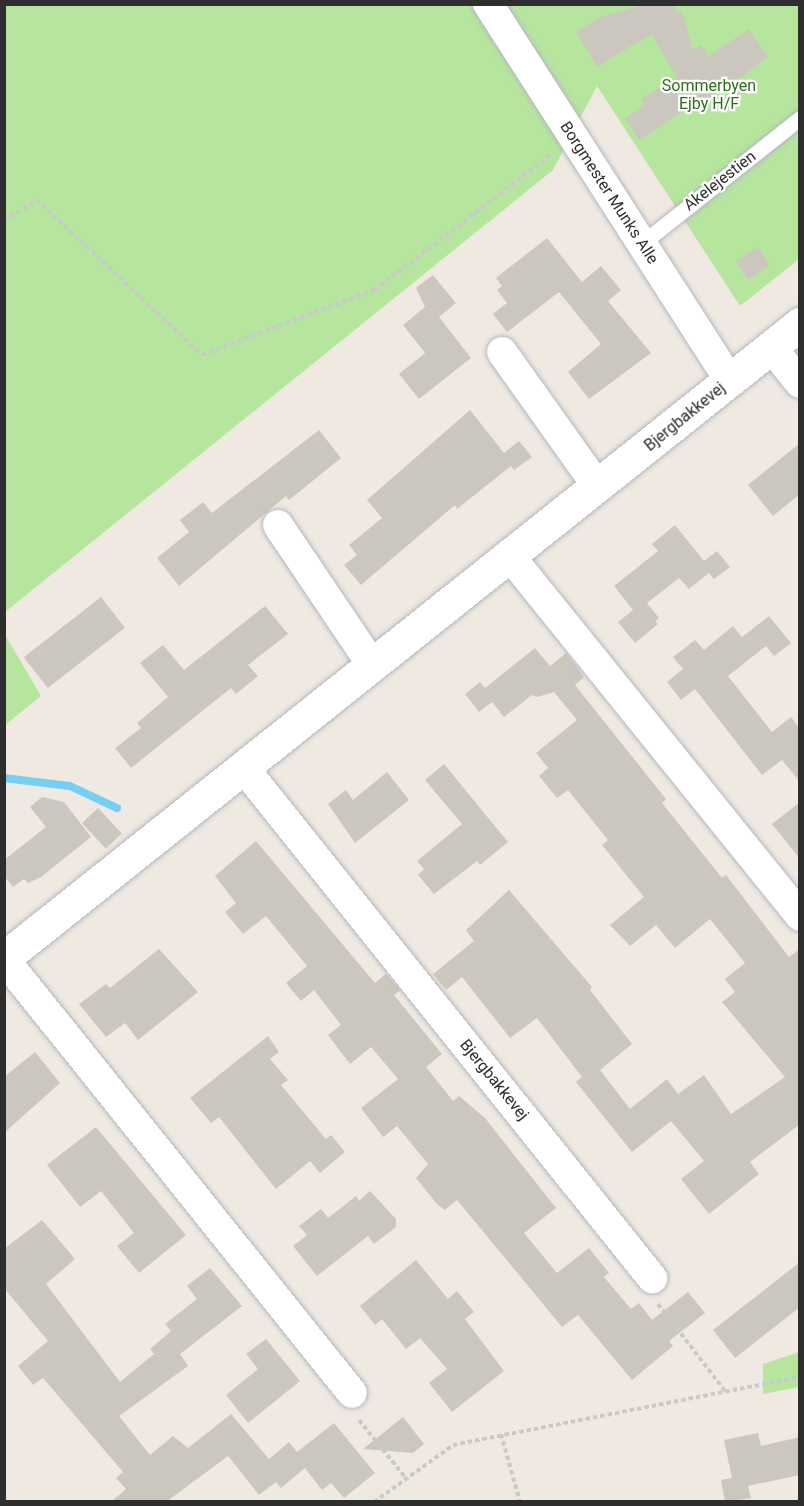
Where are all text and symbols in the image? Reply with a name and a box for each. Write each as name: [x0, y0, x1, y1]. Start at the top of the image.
park label: Sommerbyen Ejby H/F: [662, 76, 756, 114]
street label: Borgmester Munks Alle: [556, 118, 662, 268]
street label: Akelejestien: [680, 147, 760, 215]
street label: Bjergbakkevej: [641, 379, 729, 455]
street label: Bjergbakkevej: [456, 1036, 532, 1124]

